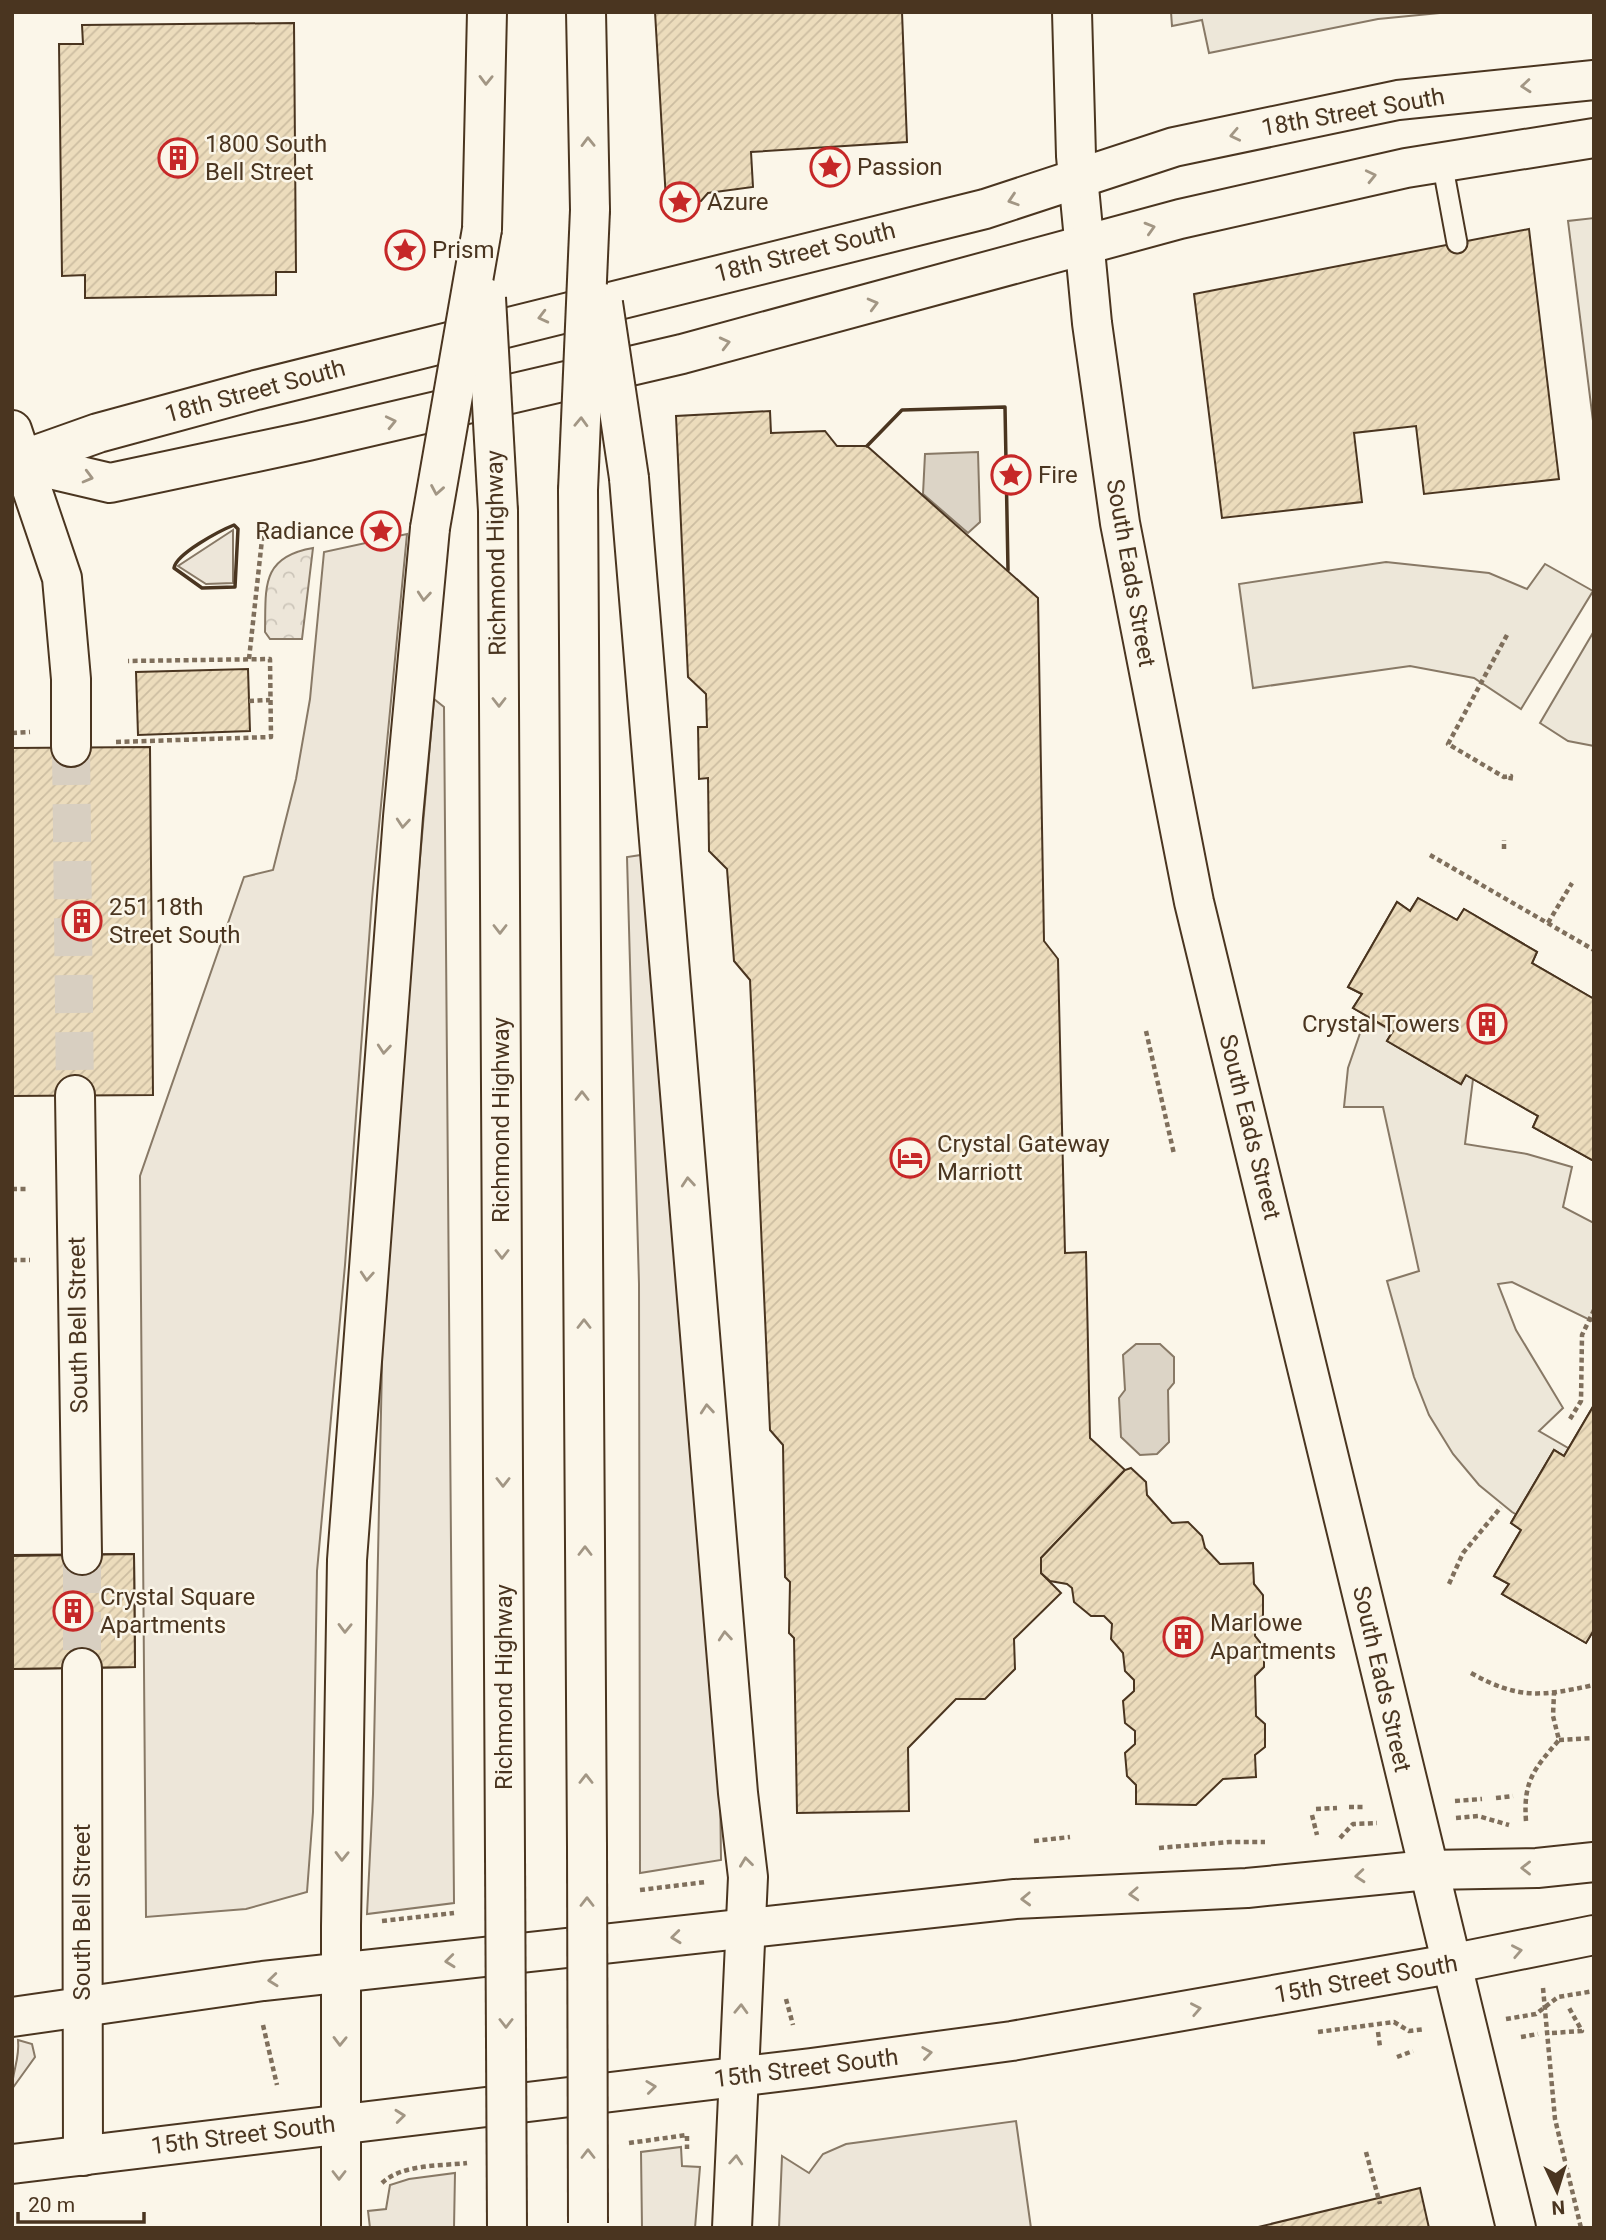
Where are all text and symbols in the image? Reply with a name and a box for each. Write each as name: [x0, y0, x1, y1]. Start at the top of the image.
one-way arrow: [478, 75, 493, 86]
one-way arrow: [1520, 79, 1532, 94]
street label: 18th Street South: [1259, 82, 1447, 142]
one-way arrow: [1229, 126, 1241, 141]
place label: 1800 South Bell Street: [205, 130, 327, 186]
one-way arrow: [581, 136, 596, 147]
building icon: 1800 South Bell Street: [157, 137, 199, 179]
place icon: Passion: [809, 146, 851, 188]
place label: Passion: [857, 153, 943, 181]
one-way arrow: [1365, 169, 1377, 184]
place icon: Azure: [659, 181, 701, 223]
place label: Azure: [707, 188, 769, 216]
one-way arrow: [1007, 192, 1019, 206]
street label: 18th Street South: [712, 216, 898, 288]
one-way arrow: [1143, 221, 1155, 236]
place icon: Prism: [384, 229, 426, 271]
place label: Prism: [432, 236, 495, 264]
one-way arrow: [866, 298, 878, 313]
one-way arrow: [537, 309, 549, 323]
one-way arrow: [719, 337, 731, 351]
street label: 18th Street South: [162, 353, 348, 429]
one-way arrow: [385, 416, 397, 430]
one-way arrow: [574, 416, 589, 427]
street label: Richmond Highway: [480, 449, 512, 656]
place icon: Fire: [990, 454, 1032, 496]
place label: Fire: [1038, 461, 1078, 489]
one-way arrow: [82, 469, 94, 484]
street label: South Eads Street: [1101, 477, 1161, 669]
one-way arrow: [430, 484, 445, 496]
place icon: Radiance: [360, 510, 402, 552]
place label: Radiance: [255, 517, 354, 545]
one-way arrow: [417, 591, 432, 602]
one-way arrow: [491, 697, 507, 707]
one-way arrow: [396, 817, 411, 828]
place label: 251 18th Street South: [109, 893, 241, 949]
building icon: 251 18th Street South: [61, 900, 103, 942]
one-way arrow: [492, 924, 508, 935]
building icon: Crystal Towers: [1466, 1003, 1508, 1045]
place label: Crystal Towers: [1302, 1010, 1460, 1038]
street label: Richmond Highway: [487, 1016, 515, 1223]
street label: South Eads Street: [1213, 1031, 1287, 1223]
one-way arrow: [377, 1044, 392, 1055]
one-way arrow: [574, 1091, 590, 1101]
place label: Crystal Gateway Marriott: [937, 1130, 1110, 1186]
hotel icon: Crystal Gateway Marriott: [889, 1137, 931, 1179]
one-way arrow: [681, 1176, 696, 1187]
street label: South Bell Street: [62, 1236, 94, 1414]
one-way arrow: [494, 1250, 510, 1260]
one-way arrow: [360, 1271, 375, 1282]
one-way arrow: [576, 1318, 592, 1329]
one-way arrow: [700, 1403, 715, 1414]
one-way arrow: [495, 1477, 511, 1488]
one-way arrow: [577, 1546, 593, 1556]
place label: Crystal Square Apartments: [100, 1583, 255, 1639]
street label: Richmond Highway: [490, 1583, 518, 1790]
street label: South Eads Street: [1347, 1583, 1417, 1775]
building icon: Crystal Square Apartments: [52, 1590, 94, 1632]
place label: Marlowe Apartments: [1210, 1609, 1336, 1665]
building icon: Marlowe Apartments: [1162, 1616, 1204, 1658]
one-way arrow: [338, 1623, 353, 1634]
one-way arrow: [718, 1630, 733, 1641]
one-way arrow: [578, 1773, 594, 1784]
street label: South Bell Street: [68, 1823, 96, 2000]
one-way arrow: [334, 1851, 350, 1861]
one-way arrow: [739, 1856, 754, 1867]
one-way arrow: [1520, 1860, 1531, 1876]
one-way arrow: [1355, 1868, 1366, 1883]
one-way arrow: [1128, 1887, 1139, 1902]
one-way arrow: [1020, 1891, 1030, 1907]
one-way arrow: [579, 1897, 595, 1907]
one-way arrow: [670, 1930, 682, 1945]
one-way arrow: [1511, 1944, 1523, 1959]
street label: 15th Street South: [1272, 1949, 1460, 2009]
one-way arrow: [444, 1954, 456, 1969]
one-way arrow: [267, 1973, 279, 1988]
one-way arrow: [1190, 2002, 1202, 2017]
one-way arrow: [733, 2003, 748, 2014]
one-way arrow: [498, 2019, 514, 2029]
one-way arrow: [332, 2037, 348, 2047]
street label: 15th Street South: [712, 2043, 900, 2093]
one-way arrow: [921, 2045, 933, 2060]
one-way arrow: [645, 2080, 657, 2095]
one-way arrow: [395, 2109, 406, 2124]
street label: 15th Street South: [149, 2110, 337, 2160]
one-way arrow: [580, 2149, 596, 2159]
one-way arrow: [729, 2154, 744, 2165]
north arrow: [1522, 2156, 1592, 2226]
one-way arrow: [331, 2171, 347, 2181]
scale bar: [18, 2180, 144, 2224]
text: 20 m: [28, 2193, 75, 2217]
text: N: [1551, 2196, 1566, 2219]

